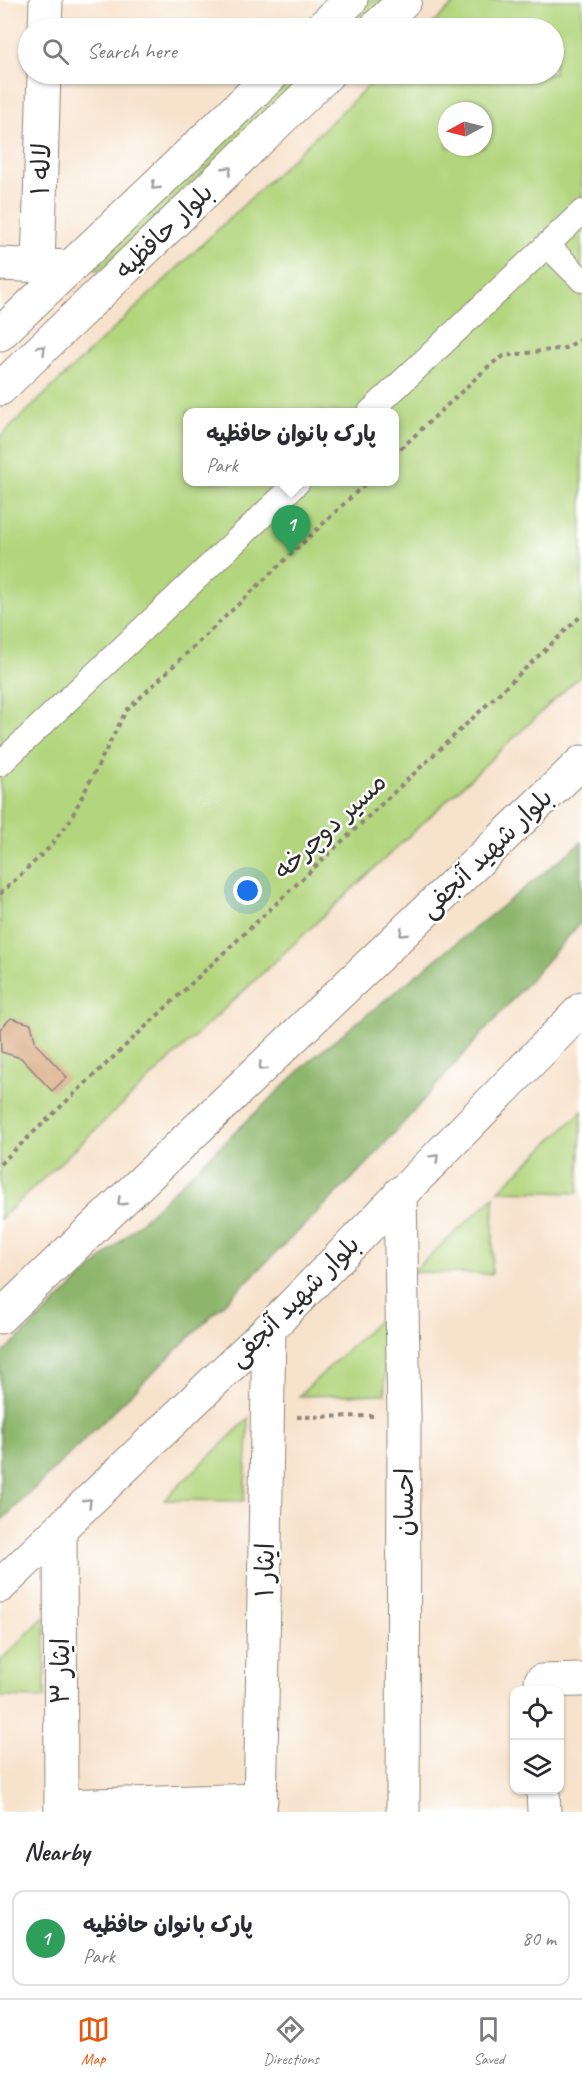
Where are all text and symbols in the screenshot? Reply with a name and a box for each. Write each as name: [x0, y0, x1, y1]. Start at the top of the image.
search box: [18, 18, 564, 84]
icon: search: [39, 35, 72, 68]
text: Search here: [87, 37, 177, 65]
north arrow: [438, 102, 492, 156]
street label: لاله ۱: [24, 142, 58, 196]
one-way arrow: [220, 166, 231, 177]
street label: بلوار حافظیه: [108, 176, 220, 286]
one-way arrow: [151, 179, 161, 190]
one-way arrow: [35, 345, 46, 356]
popup: [183, 408, 399, 486]
text: پارک بانوان حافظیه: [206, 420, 376, 448]
text: Park: [206, 453, 238, 478]
pin: 1: [272, 506, 310, 555]
street label: مسیر دوچرخه: [267, 765, 393, 887]
street label: بلوار شهید آنجفی: [412, 781, 560, 925]
your location: [233, 876, 262, 905]
one-way arrow: [399, 925, 410, 936]
one-way arrow: [258, 1060, 268, 1071]
one-way arrow: [428, 1154, 439, 1164]
one-way arrow: [117, 1194, 128, 1205]
street label: بلوار شهید آنجفی: [221, 1228, 367, 1374]
street label: احسان: [388, 1468, 421, 1536]
one-way arrow: [82, 1498, 92, 1509]
street label: ایثار ۱: [248, 1542, 282, 1598]
street label: ایثار ۳: [44, 1638, 77, 1704]
map controls: [510, 1686, 564, 1794]
button: locate: [510, 1686, 564, 1740]
button: layers: [510, 1740, 564, 1794]
text: Nearby: [24, 1835, 89, 1868]
text: پارک بانوان حافظیه: [83, 1911, 253, 1939]
text: 1: [41, 1926, 50, 1951]
text: 80 m: [522, 1926, 556, 1951]
text: Park: [83, 1944, 115, 1969]
tab: Map: [77, 2013, 110, 2069]
tab: Directions: [263, 2013, 319, 2069]
tab: Saved: [472, 2013, 505, 2069]

